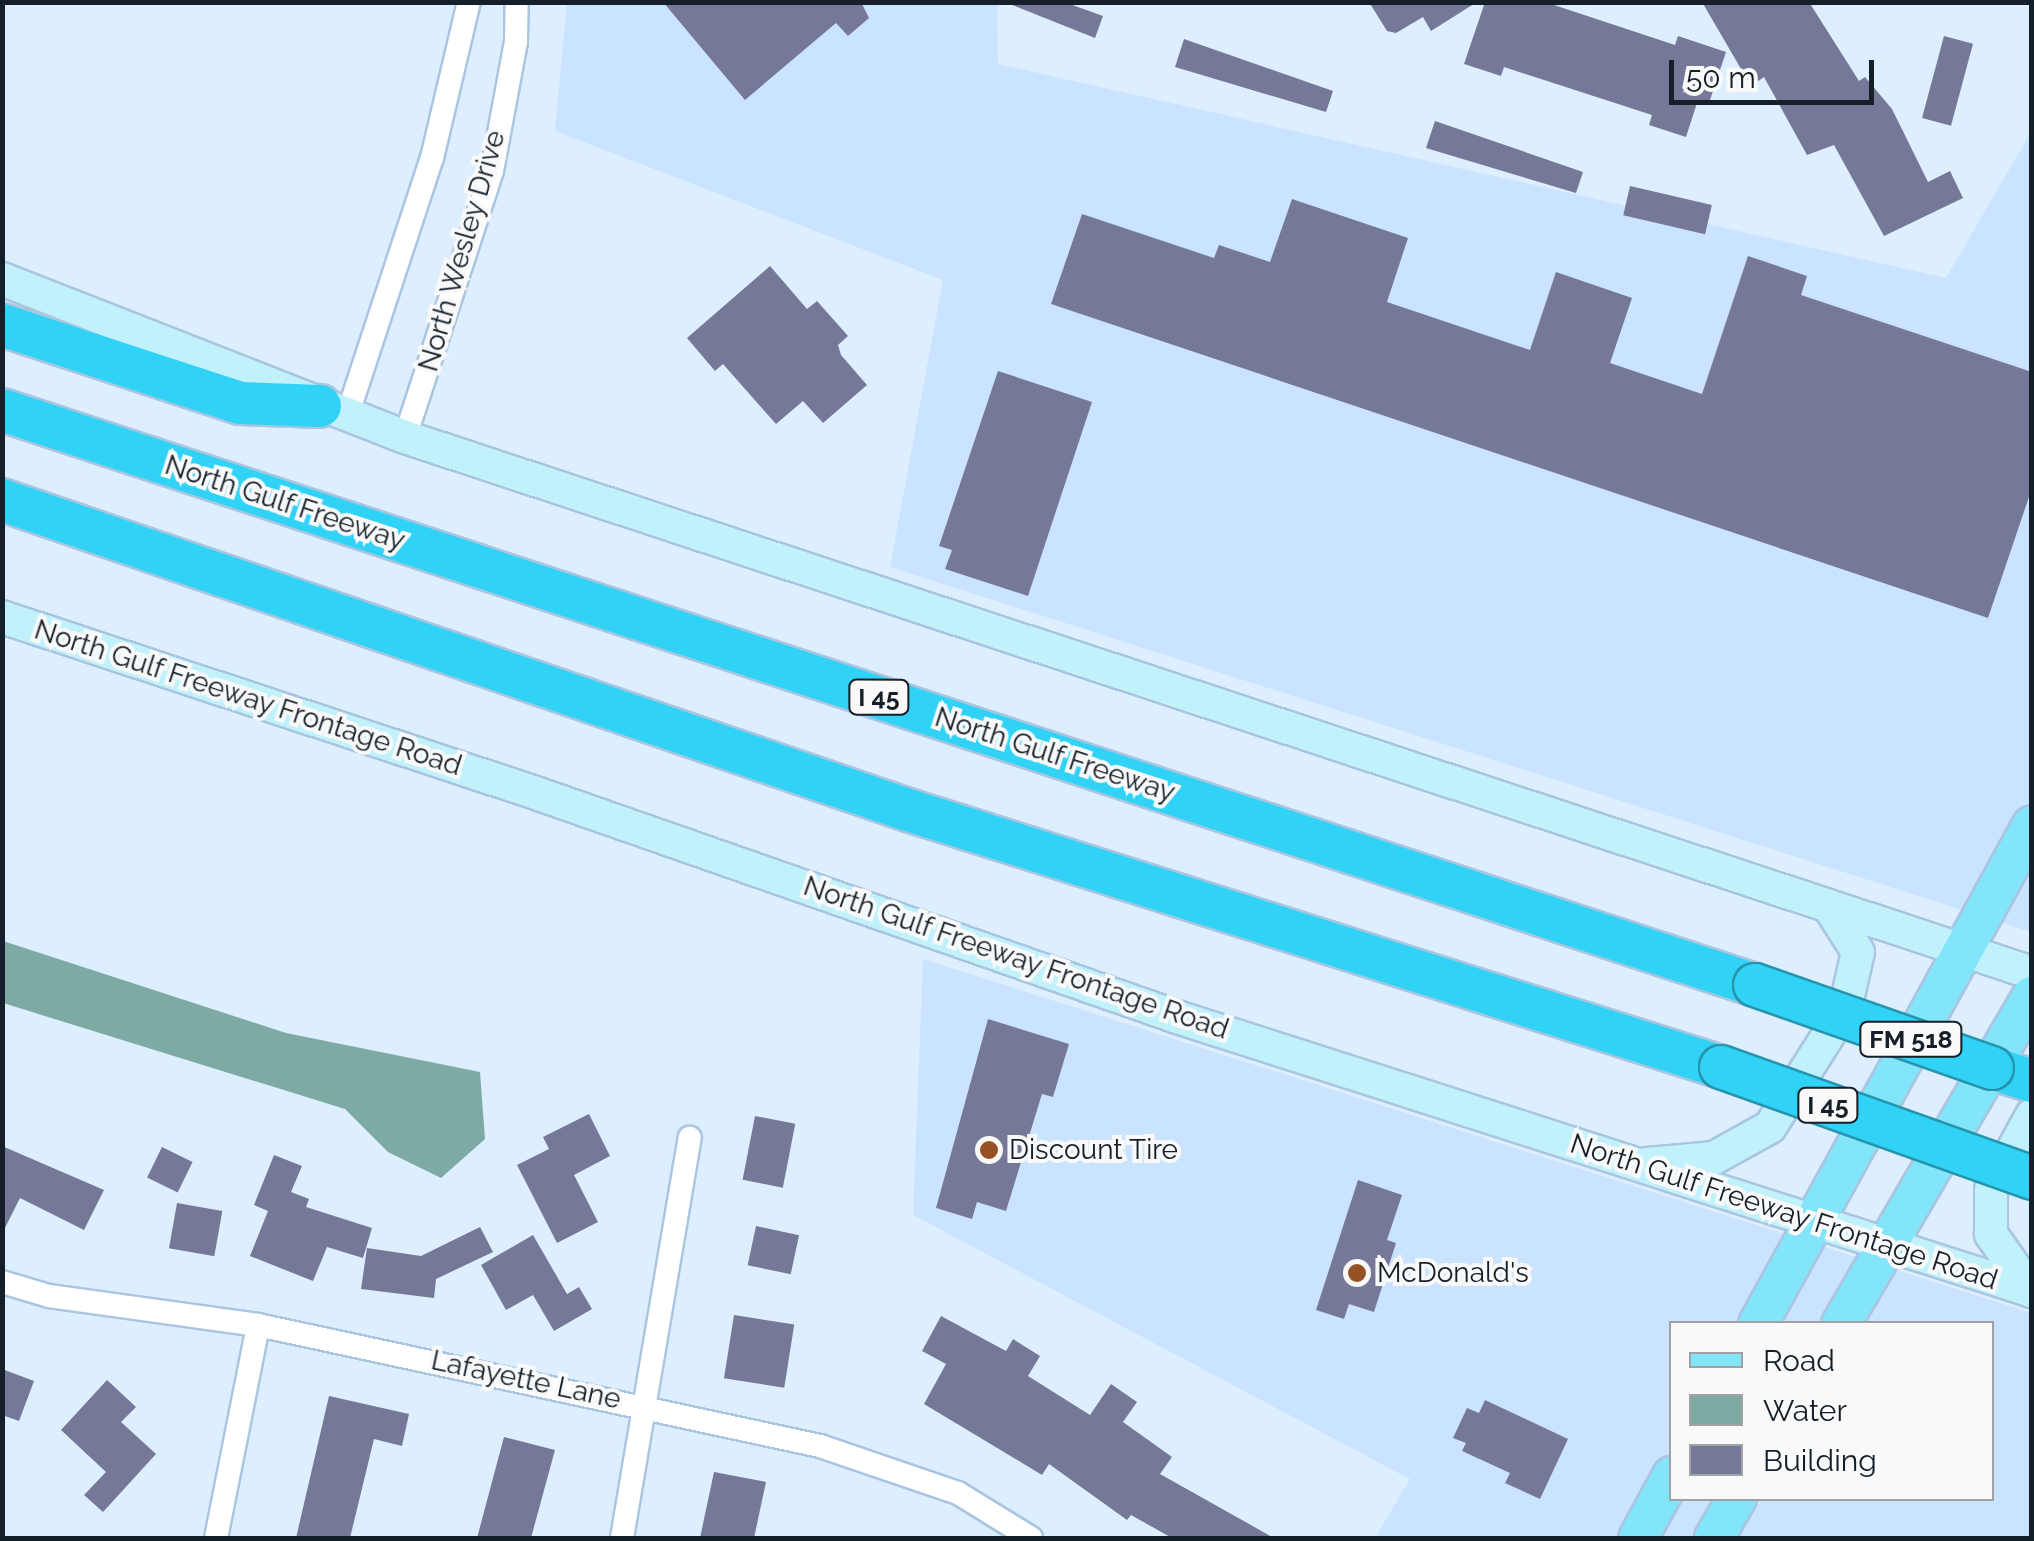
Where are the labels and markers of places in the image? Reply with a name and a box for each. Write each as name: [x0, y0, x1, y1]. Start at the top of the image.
place label: Discount Tire: [1009, 1133, 1179, 1167]
marker: Discount Tire: [978, 1139, 1000, 1161]
place label: McDonald's: [1377, 1256, 1529, 1290]
marker: McDonald's: [1346, 1262, 1368, 1284]

